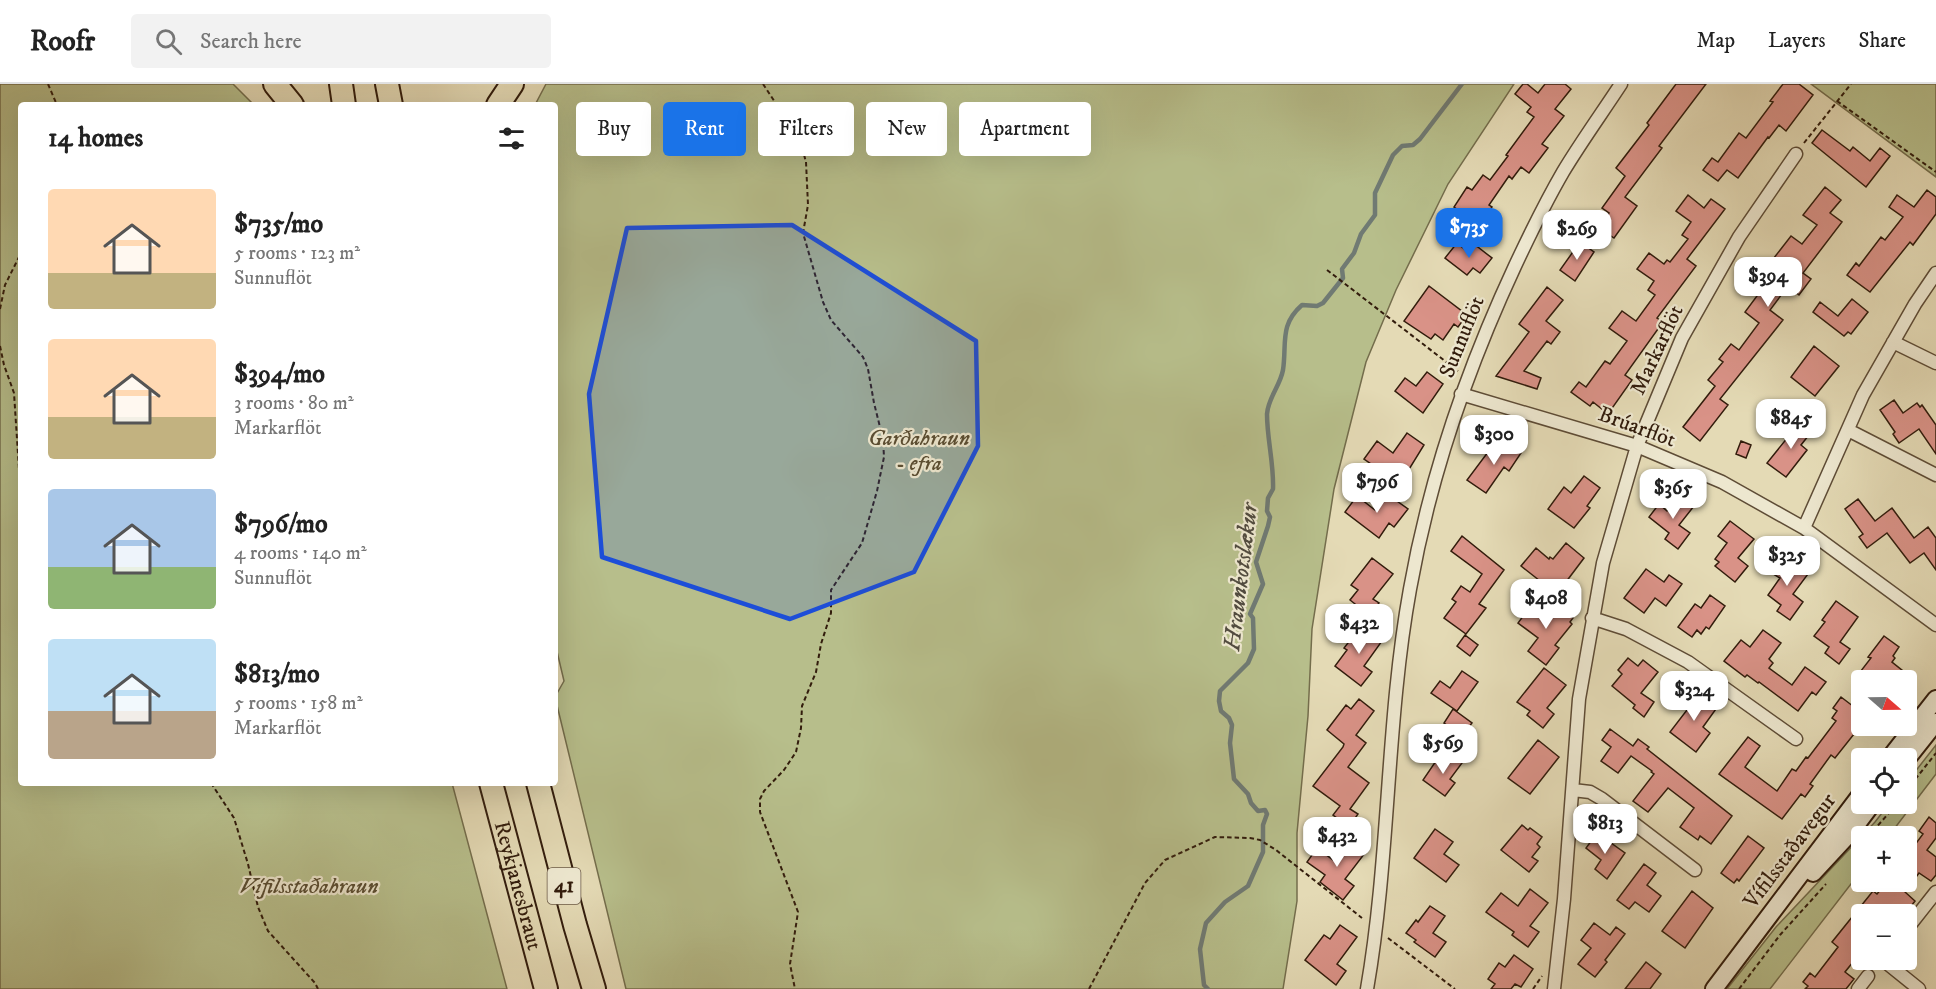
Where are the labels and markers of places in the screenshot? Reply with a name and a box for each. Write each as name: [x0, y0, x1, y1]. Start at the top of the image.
pin: $735: [1433, 208, 1505, 259]
pin: $269: [1541, 210, 1613, 261]
pin: $394: [1732, 257, 1804, 308]
pin: $845: [1755, 399, 1827, 450]
pin: $300: [1458, 415, 1530, 466]
pin: $796: [1341, 463, 1413, 514]
pin: $365: [1637, 469, 1709, 520]
pin: $325: [1751, 536, 1823, 587]
pin: $408: [1510, 579, 1582, 630]
pin: $432: [1323, 604, 1395, 655]
pin: $324: [1658, 671, 1730, 722]
pin: $569: [1407, 724, 1479, 775]
pin: $813: [1569, 804, 1641, 855]
pin: $432: [1301, 817, 1373, 868]

